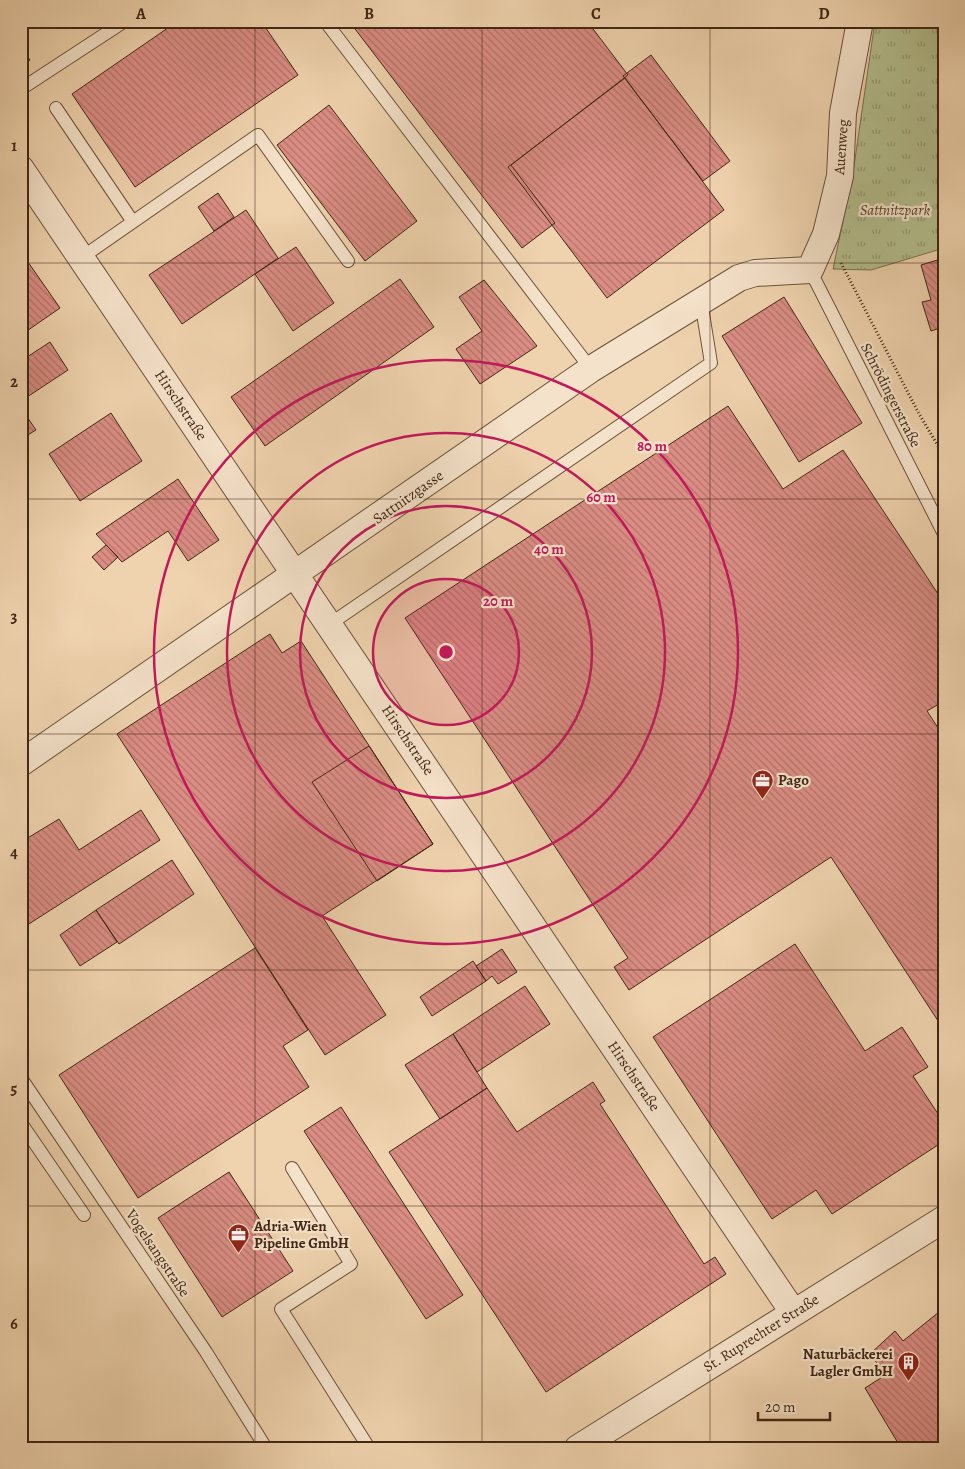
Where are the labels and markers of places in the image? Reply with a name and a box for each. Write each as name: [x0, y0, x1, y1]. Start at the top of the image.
centre of rings: [437, 643, 455, 661]
office icon: Pago: [750, 768, 774, 799]
place label: Pago: [778, 770, 809, 790]
place label: Adria-Wien Pipeline GmbH: [253, 1216, 349, 1253]
office icon: Adria-Wien Pipeline GmbH: [226, 1223, 250, 1254]
place label: Naturbäckerei Lagler GmbH: [803, 1344, 894, 1381]
building icon: Naturbäckerei Lagler GmbH: [897, 1351, 921, 1382]

